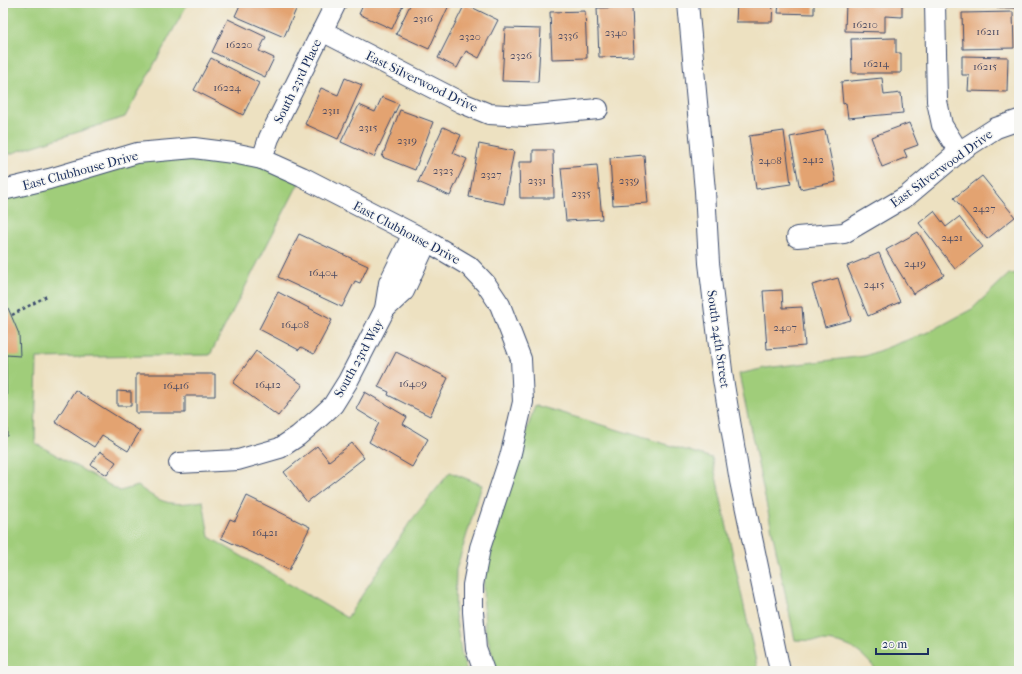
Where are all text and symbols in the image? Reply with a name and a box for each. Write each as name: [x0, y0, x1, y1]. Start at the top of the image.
house number: 2316: [413, 12, 433, 25]
house number: 16210: [852, 18, 878, 31]
house number: 16211: [976, 25, 1000, 38]
house number: 2340: [605, 26, 627, 39]
house number: 2336: [558, 29, 578, 42]
house number: 2320: [459, 30, 481, 43]
street label: South 23rd Place: [271, 36, 325, 126]
house number: 16220: [225, 38, 253, 51]
street label: East Silverwood Drive: [363, 48, 481, 115]
house number: 2326: [510, 49, 532, 62]
house number: 16214: [863, 57, 889, 70]
house number: 16215: [973, 60, 997, 73]
house number: 16224: [213, 81, 241, 94]
house number: 2311: [322, 104, 340, 117]
house number: 2315: [359, 121, 378, 134]
street label: East Silverwood Drive: [887, 126, 996, 211]
house number: 2319: [397, 134, 417, 147]
street label: East Clubhouse Drive: [21, 148, 140, 193]
house number: 2412: [802, 153, 824, 166]
house number: 2408: [758, 154, 782, 167]
house number: 2323: [433, 164, 453, 177]
house number: 2327: [480, 168, 502, 181]
house number: 2331: [528, 174, 546, 187]
house number: 2339: [619, 174, 639, 187]
house number: 2335: [571, 187, 591, 200]
street label: East Clubhouse Drive: [351, 198, 463, 267]
house number: 2427: [972, 202, 996, 215]
house number: 2421: [941, 231, 963, 244]
house number: 2419: [904, 257, 926, 270]
house number: 16404: [309, 266, 338, 279]
house number: 2415: [864, 278, 885, 291]
street label: South 24th Street: [704, 289, 733, 389]
street label: South 23rd Way: [331, 316, 387, 400]
house number: 16408: [281, 318, 309, 331]
house number: 2407: [773, 321, 797, 334]
house number: 16409: [399, 377, 427, 390]
house number: 16412: [255, 378, 281, 391]
house number: 16416: [163, 379, 189, 392]
house number: 16421: [252, 526, 278, 539]
scale bar: [876, 630, 928, 656]
text: 20 m: [882, 637, 907, 651]

